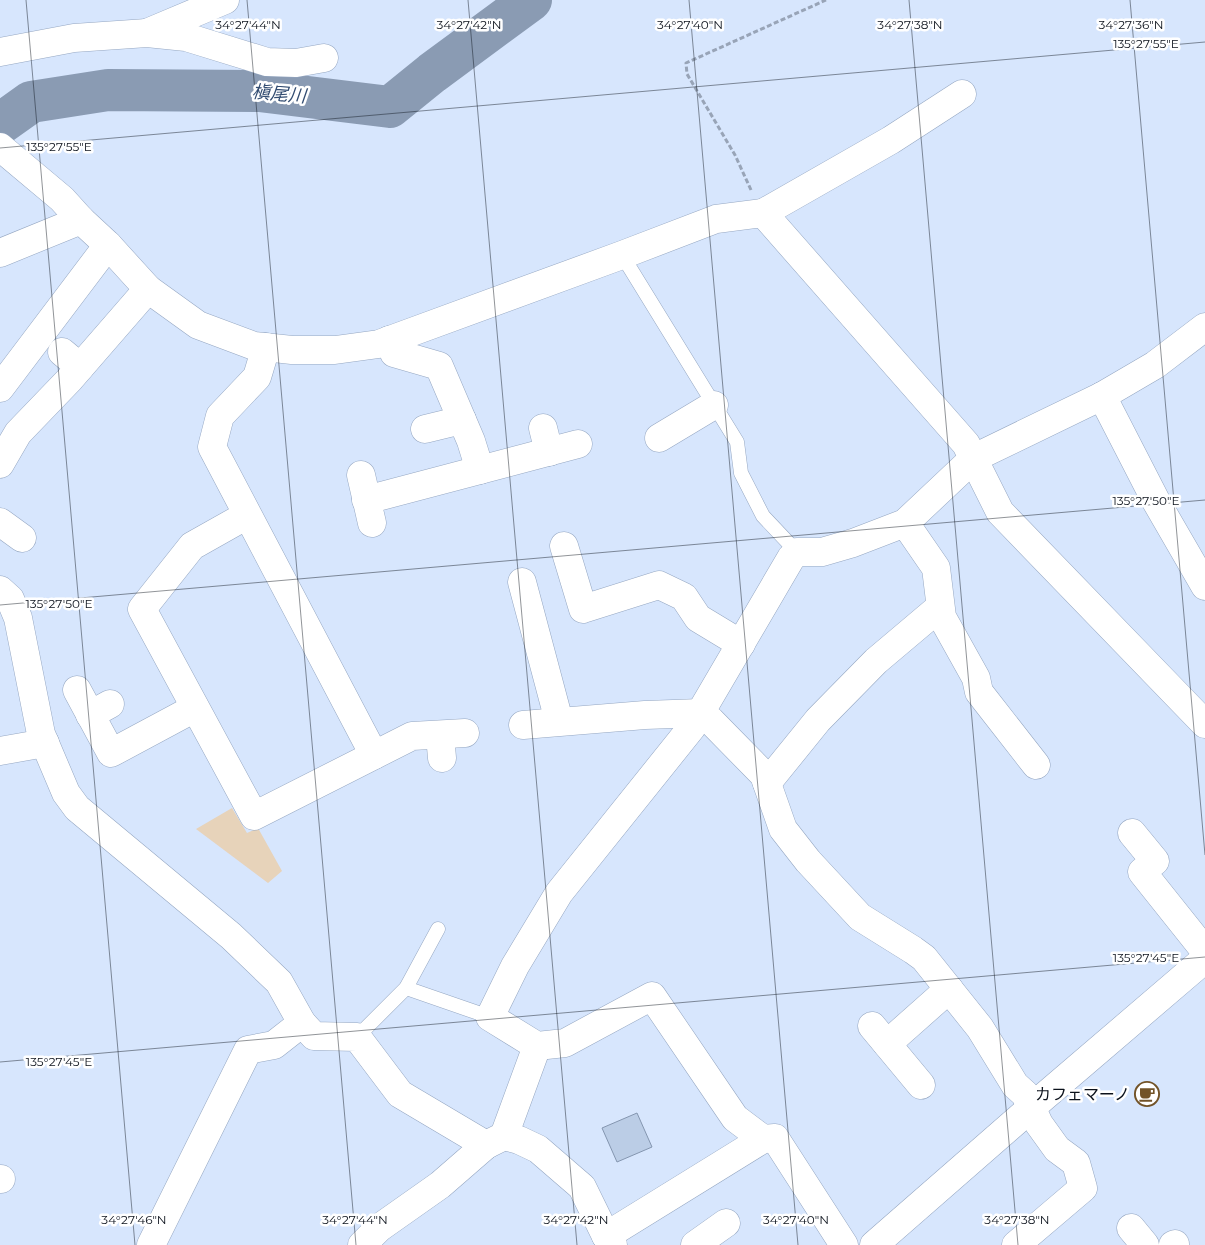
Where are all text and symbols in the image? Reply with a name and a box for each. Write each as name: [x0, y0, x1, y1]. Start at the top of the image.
text: 34°27'44"N: [215, 17, 281, 32]
text: 34°27'42"N: [437, 17, 501, 32]
text: 34°27'40"N: [657, 17, 723, 32]
text: 34°27'38"N: [877, 17, 943, 32]
text: 34°27'36"N: [1099, 17, 1163, 32]
text: 135°27'55"E: [1113, 36, 1179, 51]
water label: 槇尾川: [251, 81, 309, 107]
text: 135°27'55"E: [26, 139, 92, 154]
text: 135°27'50"E: [1112, 493, 1180, 508]
text: 135°27'50"E: [25, 596, 93, 611]
text: 135°27'45"E: [1113, 950, 1179, 965]
text: 135°27'45"E: [26, 1054, 92, 1069]
cafe icon: カフェマーノ: [1134, 1081, 1160, 1107]
place label: カフェマーノ: [1035, 1085, 1130, 1104]
text: 34°27'46"N: [101, 1212, 167, 1227]
text: 34°27'44"N: [322, 1212, 388, 1227]
text: 34°27'42"N: [544, 1212, 608, 1227]
text: 34°27'40"N: [763, 1212, 829, 1227]
text: 34°27'38"N: [984, 1212, 1050, 1227]

